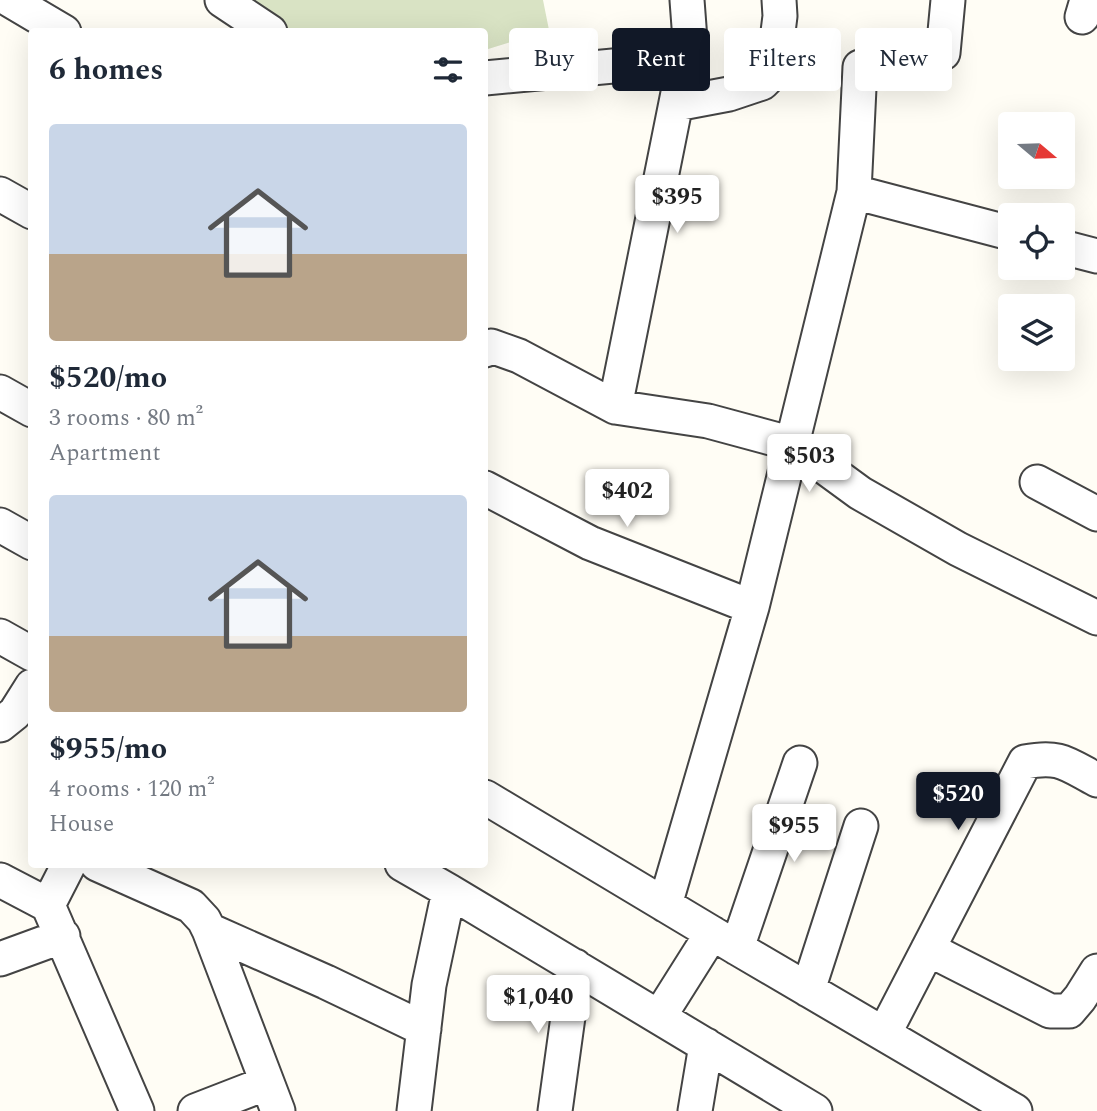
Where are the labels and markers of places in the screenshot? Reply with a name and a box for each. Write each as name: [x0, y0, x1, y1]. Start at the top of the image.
pin: $395: [636, 176, 718, 235]
pin: $503: [768, 434, 850, 494]
pin: $402: [586, 470, 668, 529]
pin: $520: [917, 772, 999, 832]
pin: $955: [753, 804, 835, 864]
pin: $1,040: [481, 976, 595, 1035]

